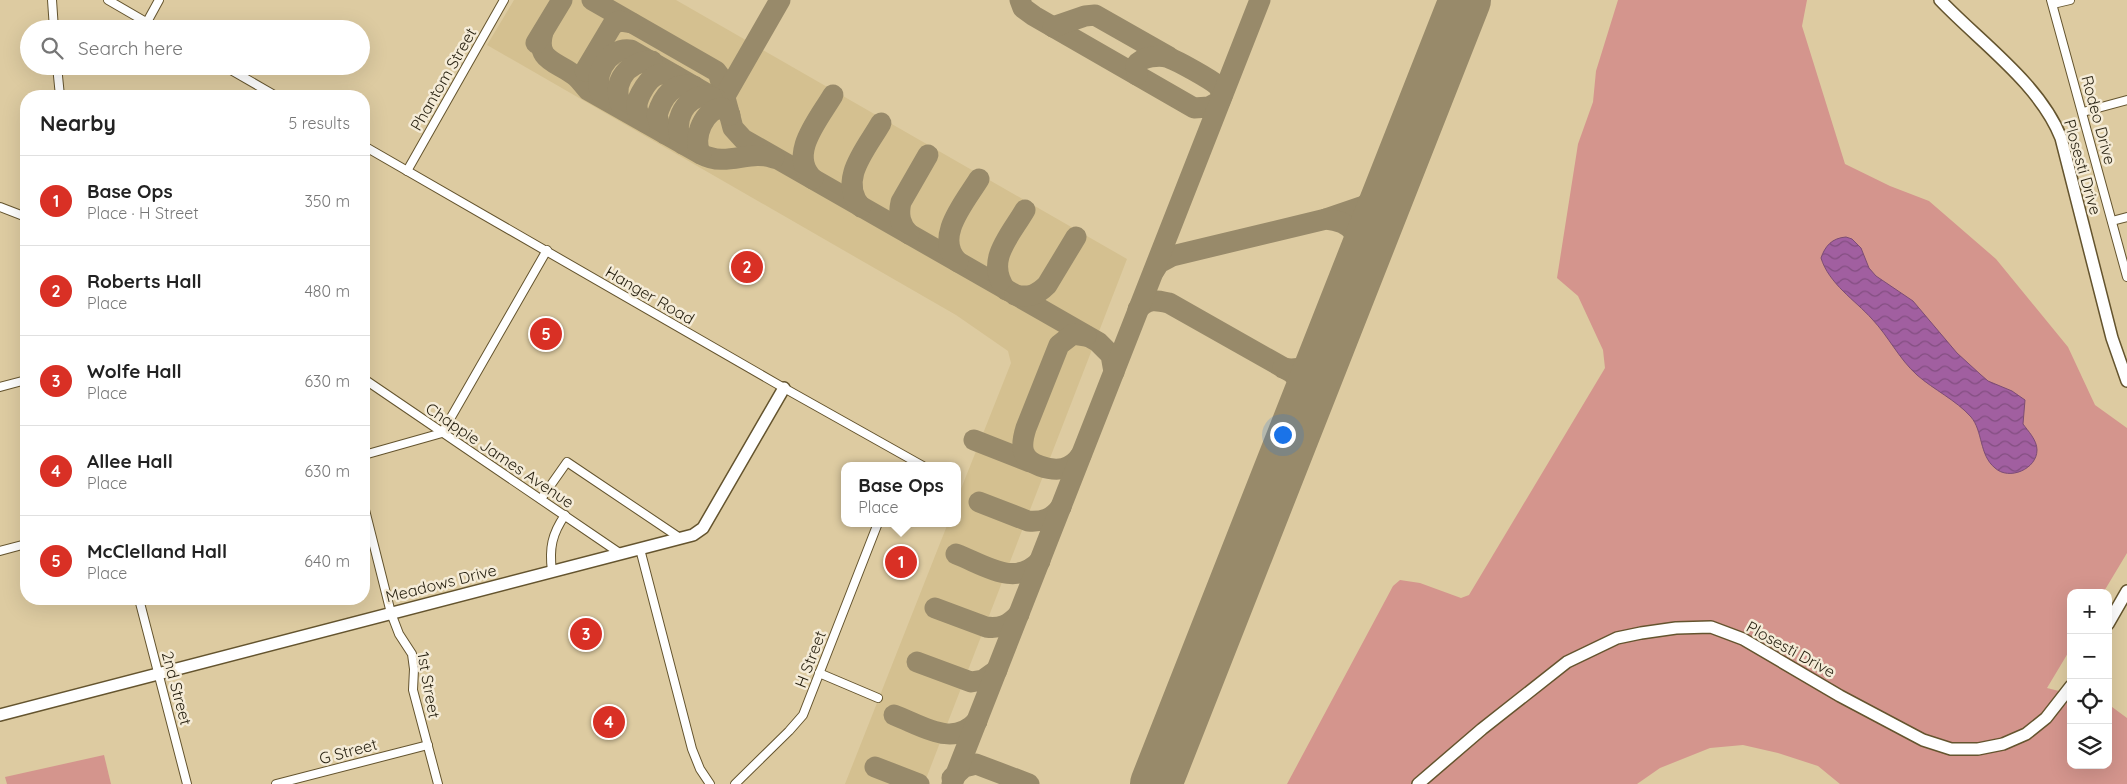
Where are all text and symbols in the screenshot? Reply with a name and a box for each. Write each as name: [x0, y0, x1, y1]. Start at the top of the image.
search box: [20, 20, 370, 75]
street label: Phantom Street: [406, 24, 480, 134]
icon: search: [38, 34, 66, 62]
text: Search here: [78, 36, 183, 60]
street label: Rodeo Drive: [2077, 73, 2121, 167]
text: Nearby: [40, 110, 116, 136]
text: 5 results: [289, 113, 350, 133]
street label: Plosesti Drive: [2060, 117, 2106, 217]
text: Base Ops: [87, 179, 173, 203]
text: 1: [53, 191, 59, 211]
text: 350 m: [304, 191, 350, 211]
text: Place · H Street: [87, 203, 199, 223]
pin: 2: [731, 248, 763, 286]
street label: Hanger Road: [602, 261, 698, 329]
text: Roberts Hall: [87, 269, 202, 293]
text: 2: [51, 281, 61, 301]
text: 480 m: [304, 281, 350, 301]
text: Place: [87, 293, 127, 313]
pin: 5: [530, 315, 562, 353]
text: Wolfe Hall: [87, 359, 182, 383]
text: 3: [52, 371, 60, 391]
text: 630 m: [305, 371, 350, 391]
text: Place: [87, 383, 127, 403]
street label: Chappie James Avenue: [422, 398, 578, 512]
your location: [1270, 422, 1296, 448]
text: Allee Hall: [87, 449, 173, 473]
text: 4: [51, 461, 61, 481]
text: 630 m: [305, 461, 350, 481]
popup: [841, 462, 961, 527]
text: Place: [87, 473, 127, 493]
text: Base Ops: [858, 473, 944, 497]
text: Place: [858, 497, 898, 517]
text: McClelland Hall: [87, 539, 227, 563]
pin: 1: [885, 543, 917, 581]
text: 5: [51, 551, 61, 571]
text: 640 m: [304, 551, 350, 571]
street label: Meadows Drive: [383, 560, 499, 606]
text: Place: [87, 563, 127, 583]
map controls: [2067, 589, 2112, 769]
button: +: [2067, 589, 2112, 634]
pin: 3: [570, 615, 602, 653]
street label: Plosesti Drive: [1743, 616, 1839, 682]
street label: H Street: [790, 628, 830, 690]
button: −: [2067, 634, 2112, 679]
street label: 2nd Street: [158, 649, 196, 727]
street label: 1st Street: [413, 650, 445, 720]
button: locate: [2067, 679, 2112, 724]
pin: 4: [593, 703, 625, 741]
button: layers: [2067, 724, 2112, 769]
street label: G Street: [317, 734, 379, 768]

